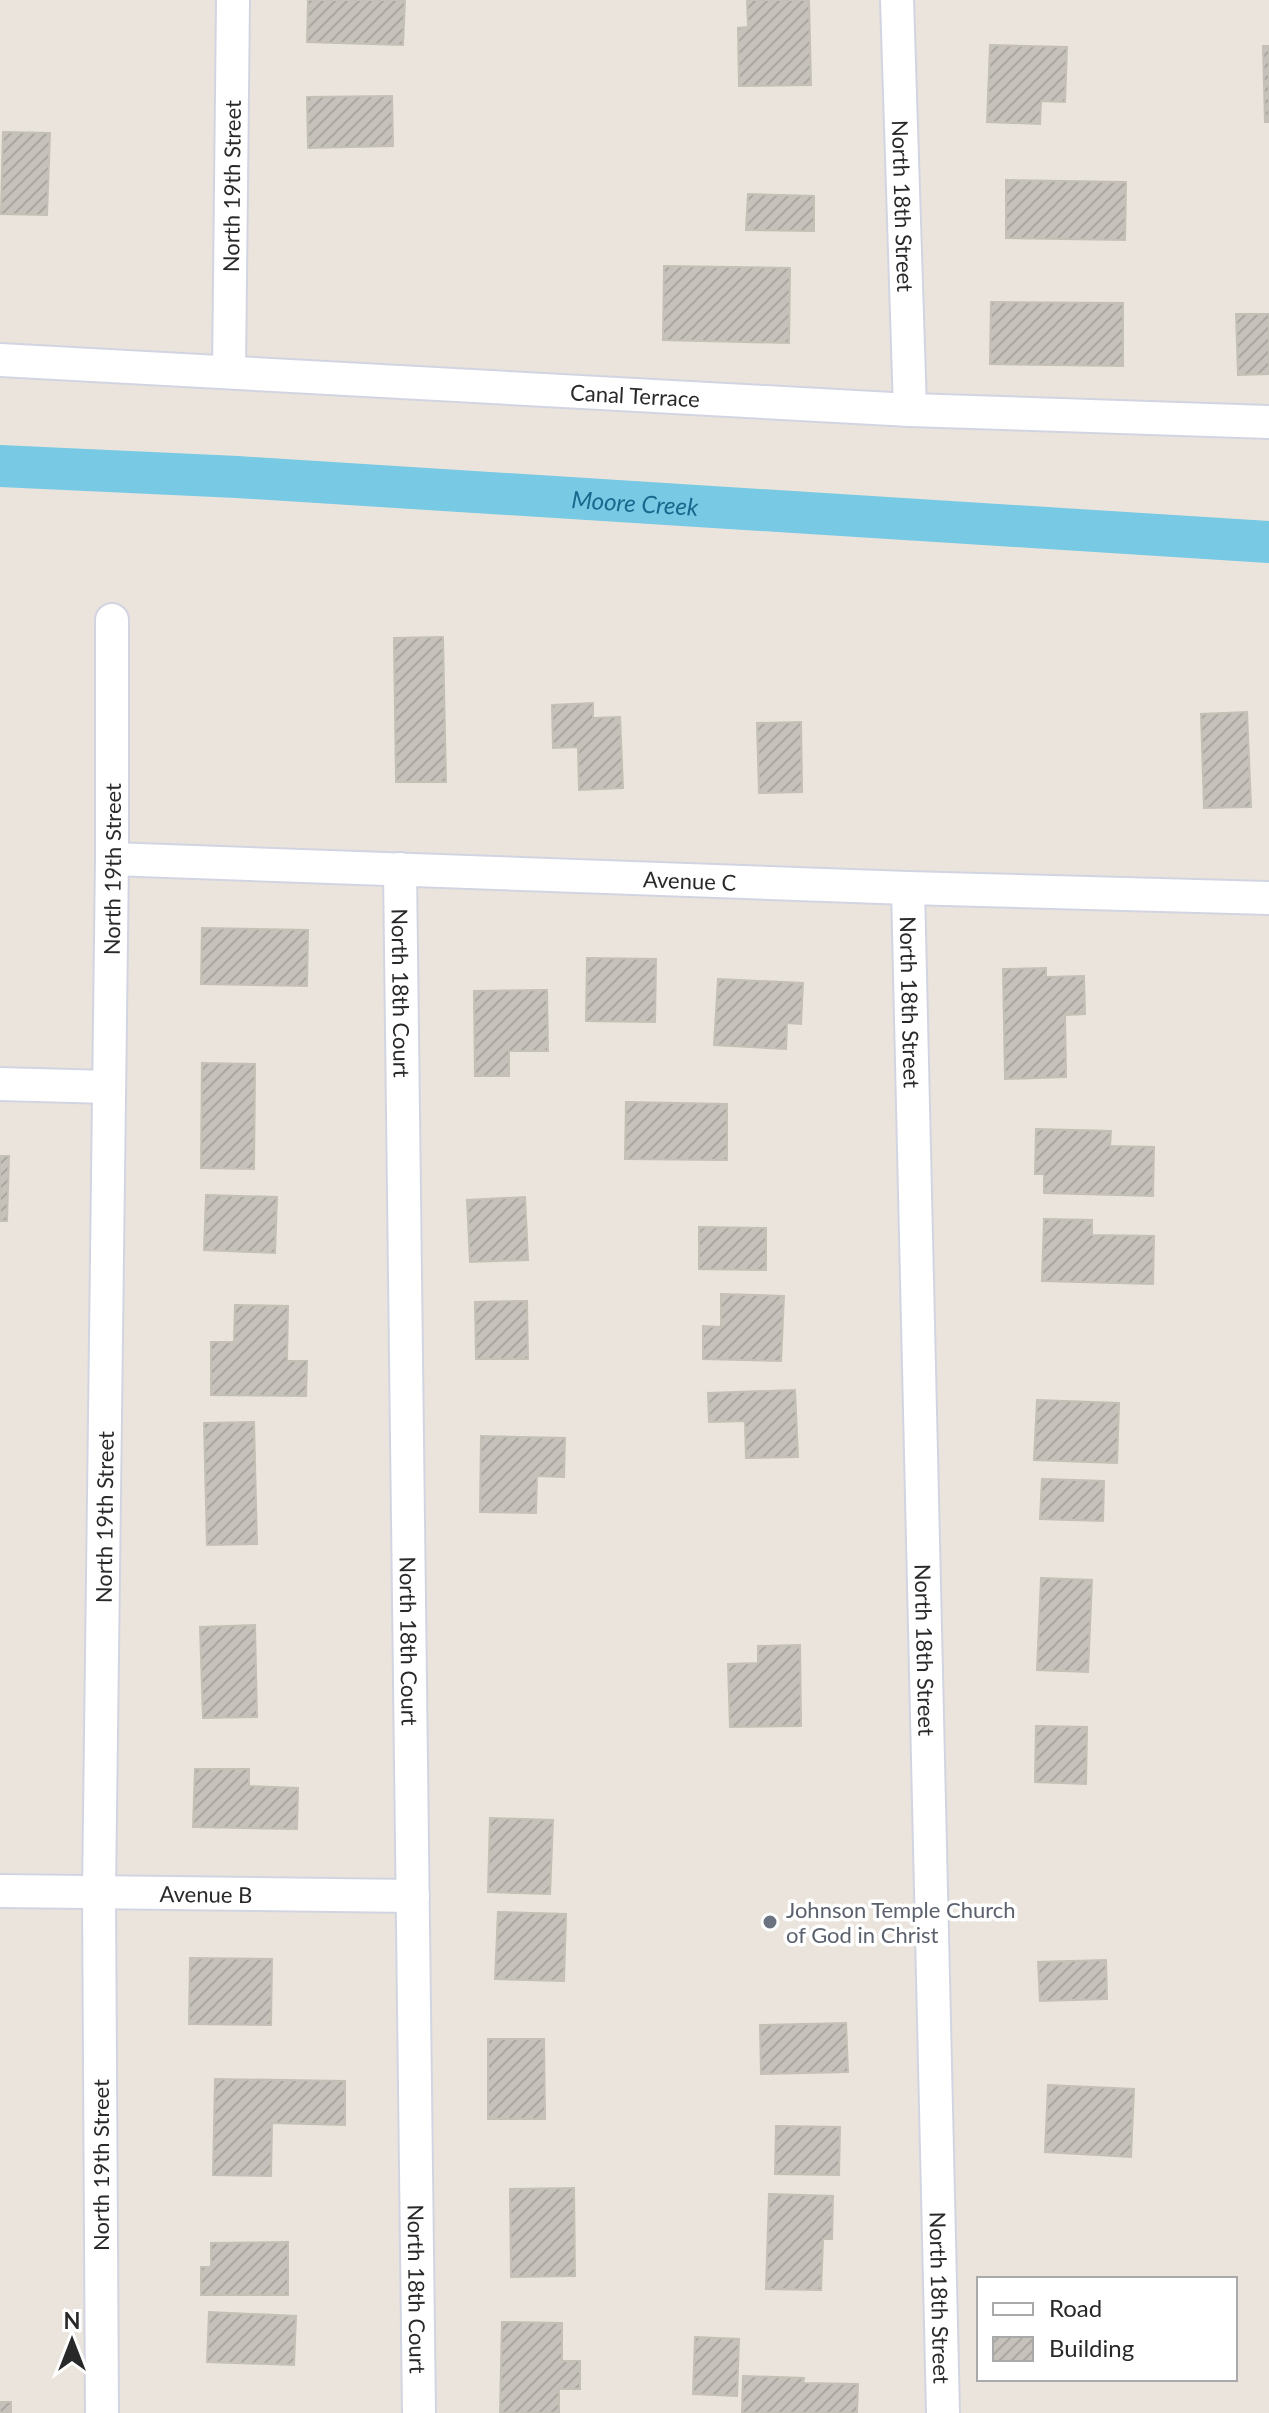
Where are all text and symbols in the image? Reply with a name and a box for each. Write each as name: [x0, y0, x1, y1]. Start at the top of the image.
street label: North 19th Street: [217, 100, 245, 272]
street label: North 18th Street: [887, 119, 920, 292]
street label: Canal Terrace: [570, 378, 701, 412]
water label: Moore Creek: [571, 484, 700, 521]
street label: North 19th Street: [97, 783, 126, 955]
street label: Avenue C: [643, 865, 737, 895]
street label: North 18th Court: [387, 908, 416, 1078]
street label: North 18th Street: [895, 916, 926, 1088]
street label: North 19th Street: [89, 1431, 118, 1603]
street label: North 18th Court: [395, 1556, 424, 1726]
street label: North 18th Street: [910, 1563, 941, 1736]
street label: Avenue B: [159, 1879, 253, 1908]
place label: Johnson Temple Church of God in Christ: [786, 1896, 1016, 1948]
marker: Johnson Temple Church of God in Christ: [761, 1913, 779, 1931]
street label: North 19th Street: [87, 2079, 114, 2251]
street label: North 18th Court: [403, 2204, 432, 2374]
street label: North 18th Street: [925, 2211, 956, 2384]
legend: [977, 2277, 1237, 2381]
text: Road: [1049, 2293, 1102, 2322]
north arrow: [32, 2301, 112, 2381]
text: N: [64, 2307, 80, 2334]
text: Building: [1049, 2333, 1134, 2362]

